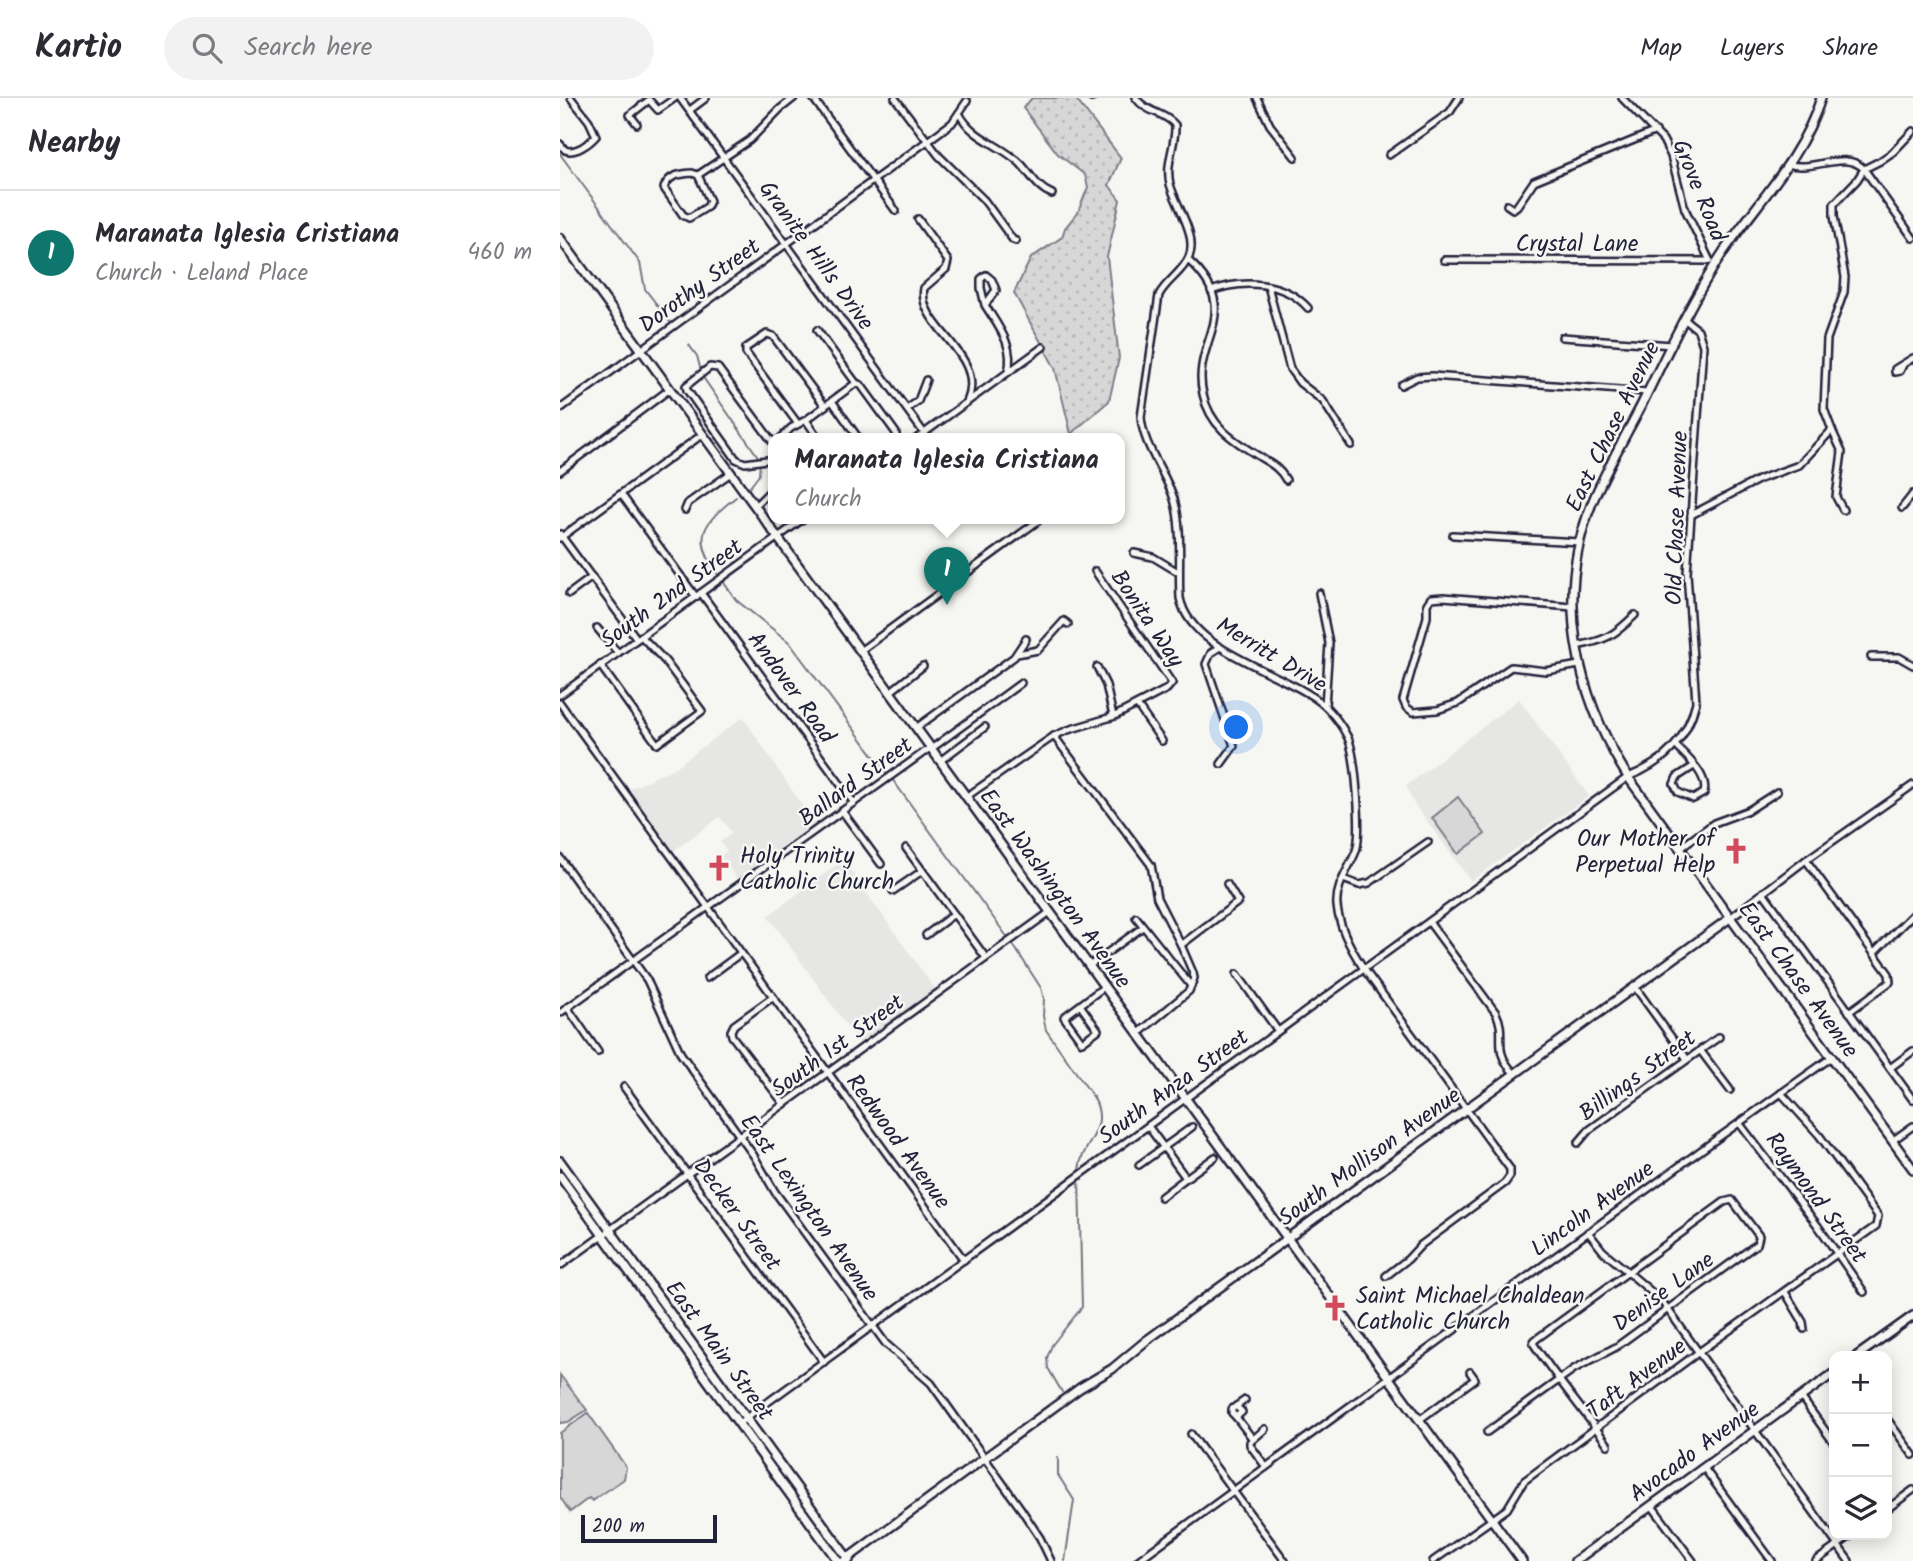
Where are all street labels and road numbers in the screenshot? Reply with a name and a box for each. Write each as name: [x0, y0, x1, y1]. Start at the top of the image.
street label: Grove Road: [1661, 134, 1735, 248]
street label: Granite Hills Drive: [749, 174, 882, 339]
street label: Crystal Lane: [1516, 227, 1638, 263]
street label: Dorothy Street: [632, 229, 769, 343]
street label: East Chase Avenue: [1557, 335, 1671, 518]
street label: Old Chase Avenue: [1657, 430, 1699, 606]
street label: South 2nd Street: [593, 530, 752, 659]
street label: Bonita Way: [1100, 563, 1192, 675]
street label: Merritt Drive: [1208, 608, 1333, 703]
street label: Andover Road: [737, 625, 844, 752]
street label: Ballard Street: [791, 728, 922, 837]
street label: East Washington Avenue: [969, 781, 1140, 997]
street label: East Chase Avenue: [1728, 894, 1867, 1066]
street label: South 1st Street: [764, 985, 913, 1108]
street label: South Anza Street: [1091, 1020, 1258, 1155]
street label: Billings Street: [1572, 1021, 1705, 1132]
street label: Redwood Avenue: [836, 1067, 959, 1217]
street label: South Mollison Avenue: [1271, 1079, 1469, 1237]
street label: East Lexington Avenue: [730, 1107, 887, 1309]
street label: Raymond Street: [1755, 1125, 1876, 1272]
street label: Decker Street: [683, 1151, 790, 1280]
street label: Lincoln Avenue: [1524, 1152, 1663, 1267]
street label: Denise Lane: [1606, 1243, 1723, 1342]
street label: East Main Street: [655, 1273, 782, 1430]
street label: Taft Avenue: [1579, 1330, 1695, 1429]
street label: Avocado Avenue: [1622, 1393, 1768, 1512]

